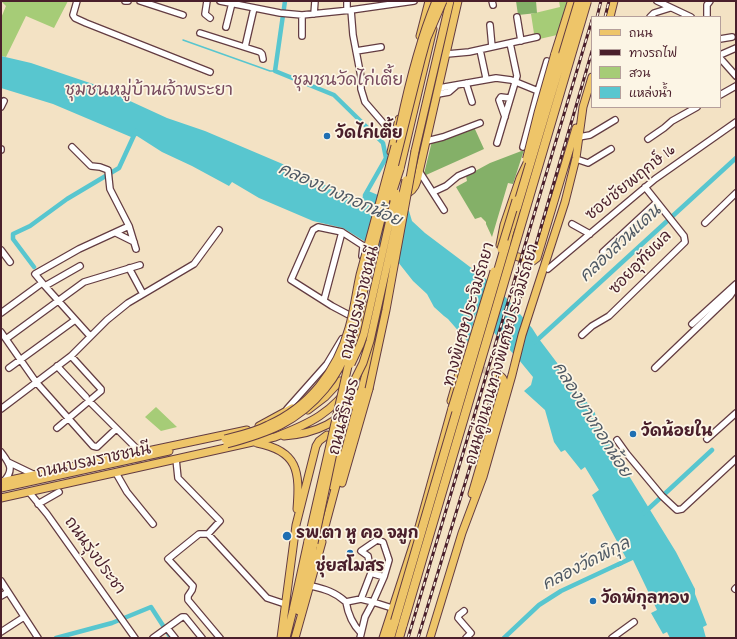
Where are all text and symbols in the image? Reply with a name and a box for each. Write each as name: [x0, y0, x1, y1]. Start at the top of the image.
legend: [591, 16, 721, 108]
text: ถนน: [629, 26, 653, 43]
text: ทางรถไฟ: [629, 46, 677, 63]
text: สวน: [629, 66, 650, 83]
district label: ชุมชนวัดไก่เตี้ย: [293, 73, 403, 93]
district label: ชุมชนหมู่บ้านเจ้าพระยา: [65, 83, 233, 103]
text: แหล่งน้ำ: [629, 86, 672, 103]
place label: วัดไก่เตี้ย: [335, 126, 403, 146]
marker: วัดไก่เตี้ย: [322, 131, 332, 141]
street label: ซอยชัยพฤกษ์ 16: [583, 142, 681, 226]
water label: คลองบางกอกน้อย: [274, 161, 404, 233]
water label: คลองสวนแดน: [577, 202, 667, 288]
street label: ซอยอุทัยผล: [607, 228, 677, 300]
street label: ทางพิเศษประจิมรัถยา: [441, 240, 501, 390]
street label: ถนนคู่ขนานทางพิเศษประจิมรัถยา: [463, 242, 545, 468]
street label: ถนนบรมราชชนนี: [339, 244, 385, 362]
water label: คลองบางกอกน้อย: [546, 359, 634, 483]
street label: ถนนสิรินธร: [327, 376, 365, 458]
place label: วัดน้อยใน: [641, 424, 712, 444]
marker: วัดน้อยใน: [628, 429, 638, 439]
street label: ถนนบรมราชชนนี: [35, 441, 153, 485]
street label: ถนนรุ่งประชา: [58, 514, 128, 600]
place label: รพ.ตา หู คอ จมูก: [296, 526, 419, 546]
marker: รพ.ตา หู คอ จมูก: [281, 530, 293, 542]
water label: คลองวัดพิกุล: [540, 535, 634, 597]
marker: ชุ่ยสโมสร: [345, 548, 355, 558]
place label: ชุ่ยสโมสร: [315, 559, 385, 579]
place label: วัดพิกุลทอง: [601, 591, 690, 611]
marker: วัดพิกุลทอง: [588, 596, 598, 606]

